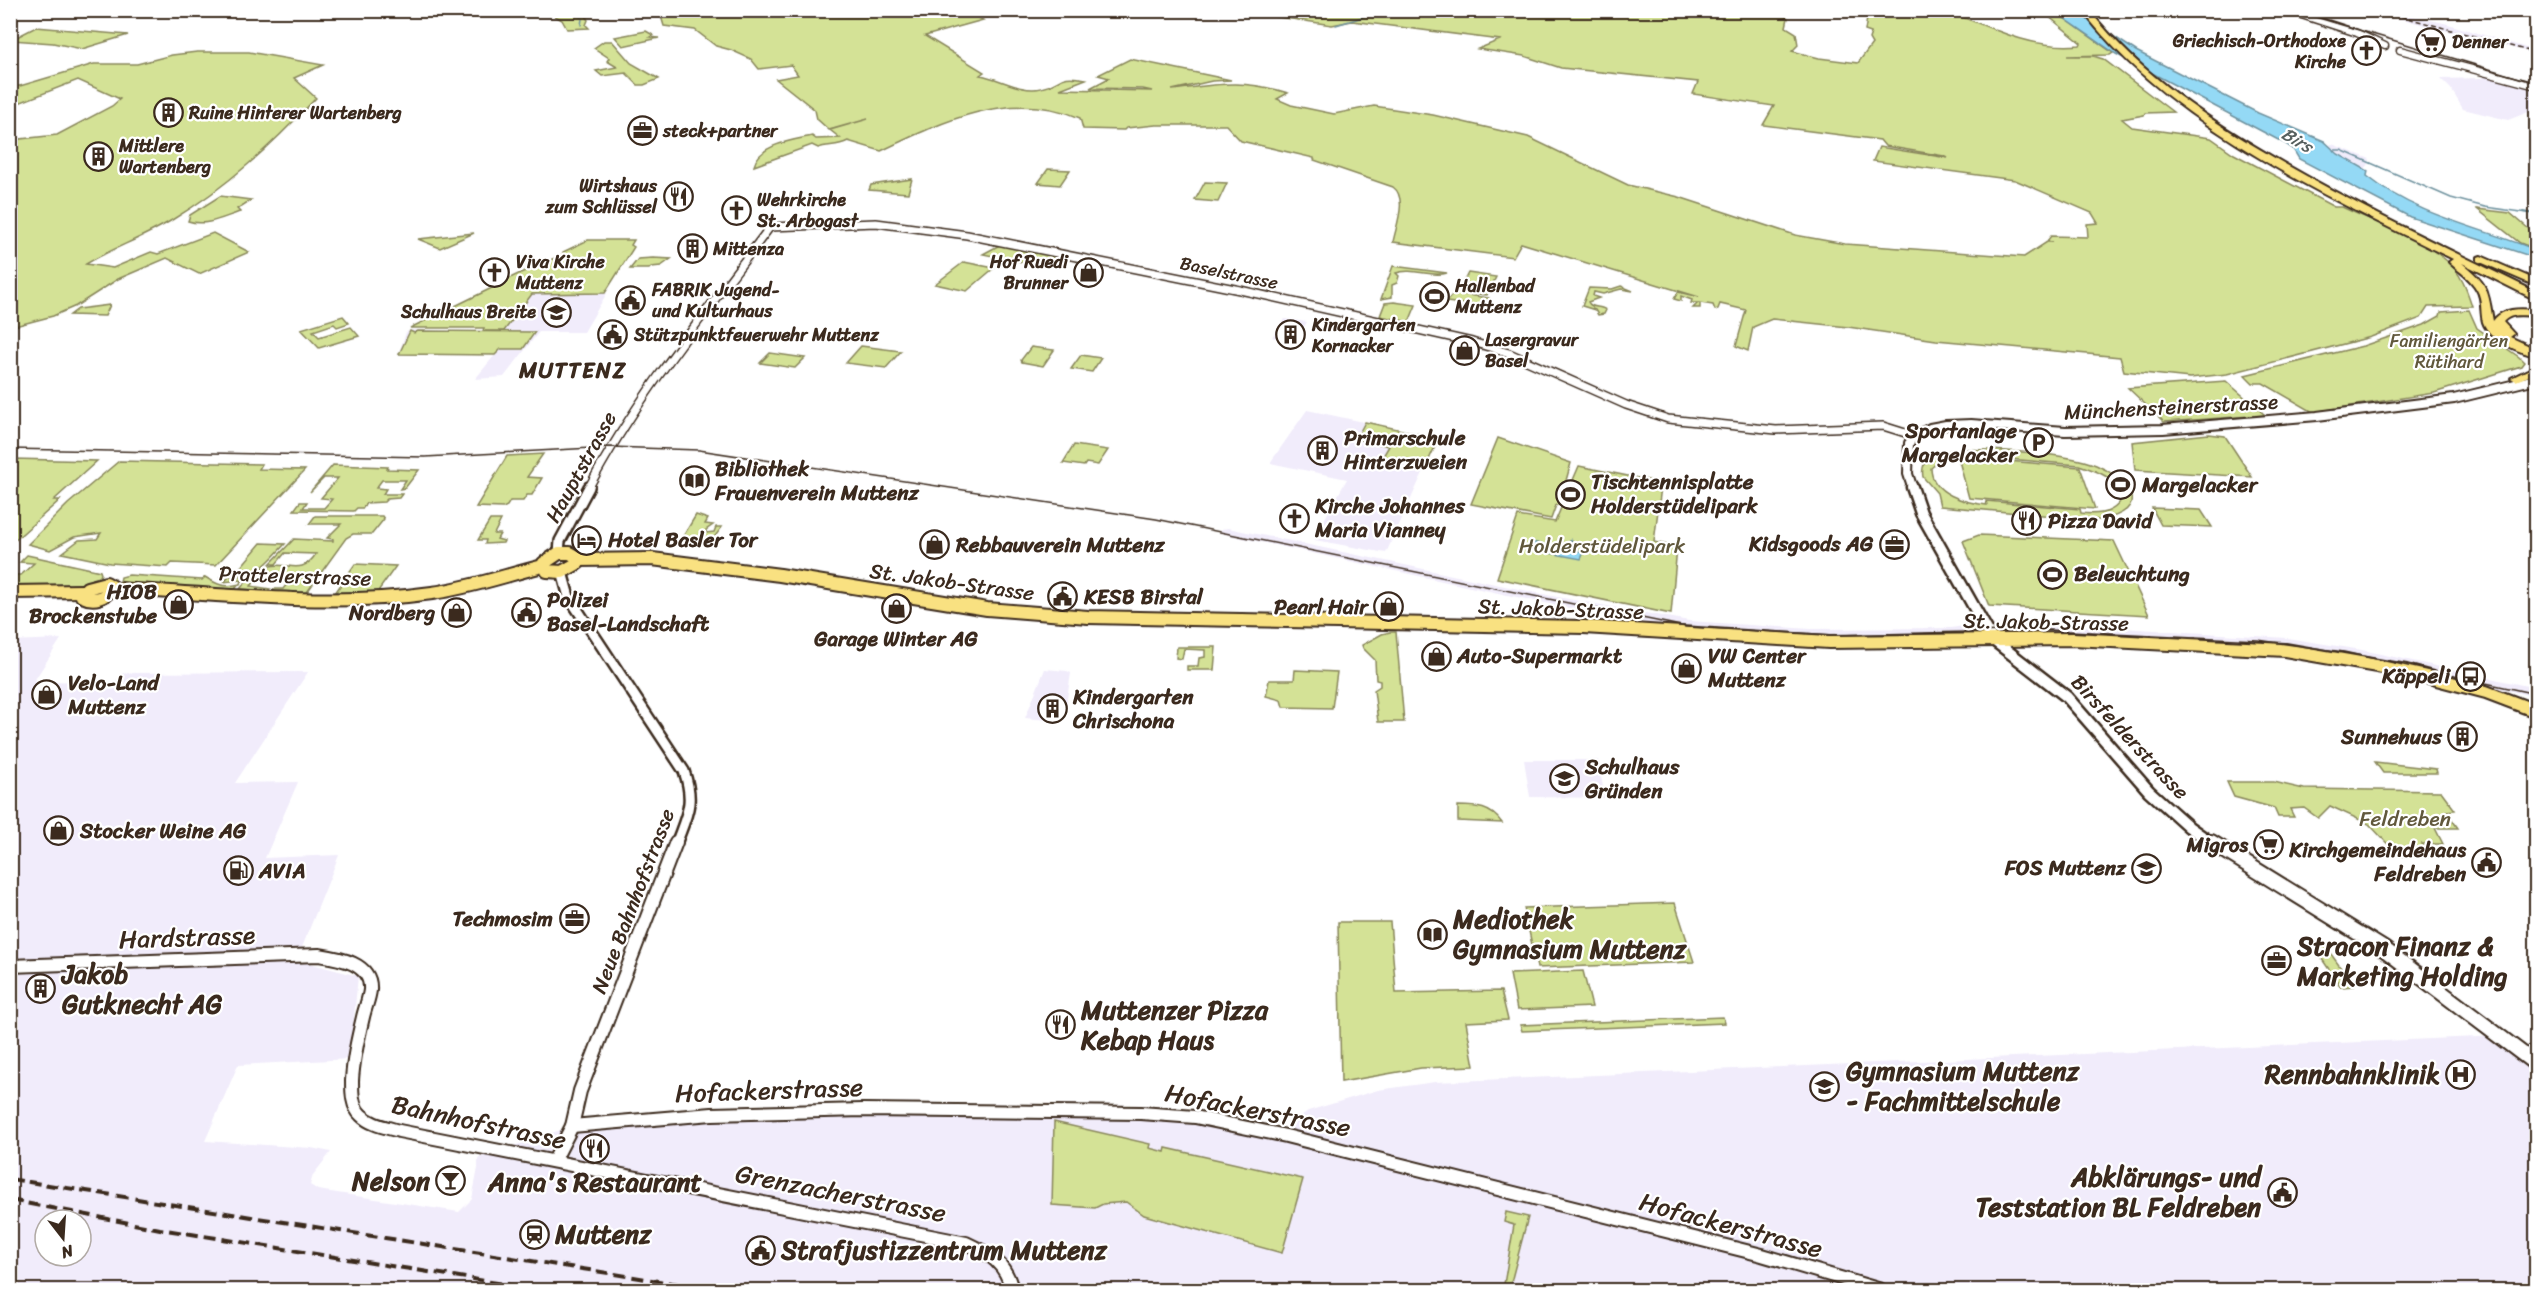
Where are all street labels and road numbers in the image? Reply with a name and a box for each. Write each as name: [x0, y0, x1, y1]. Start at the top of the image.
street label: Baselstrasse: [1177, 247, 1281, 299]
street label: Münchensteinerstrasse: [2063, 382, 2279, 432]
street label: Hauptstrasse: [535, 404, 628, 530]
street label: St. Jakob-Strasse: [867, 552, 1037, 612]
street label: Prattelerstrasse: [218, 554, 372, 598]
street label: St. Jakob-Strasse: [1477, 587, 1645, 631]
street label: St. Jakob-Strasse: [1963, 602, 2129, 642]
street label: Birsfelderstrasse: [2061, 665, 2199, 809]
street label: Neue Bahnhofstrasse: [580, 803, 686, 999]
street label: Hardstrasse: [118, 912, 257, 962]
street label: Hofackerstrasse: [674, 1064, 864, 1116]
street label: Hofackerstrasse: [1161, 1069, 1355, 1151]
street label: Bahnhofstrasse: [387, 1081, 571, 1163]
street label: Grenzacherstrasse: [732, 1150, 950, 1236]
street label: Hofackerstrasse: [1634, 1178, 1828, 1272]

